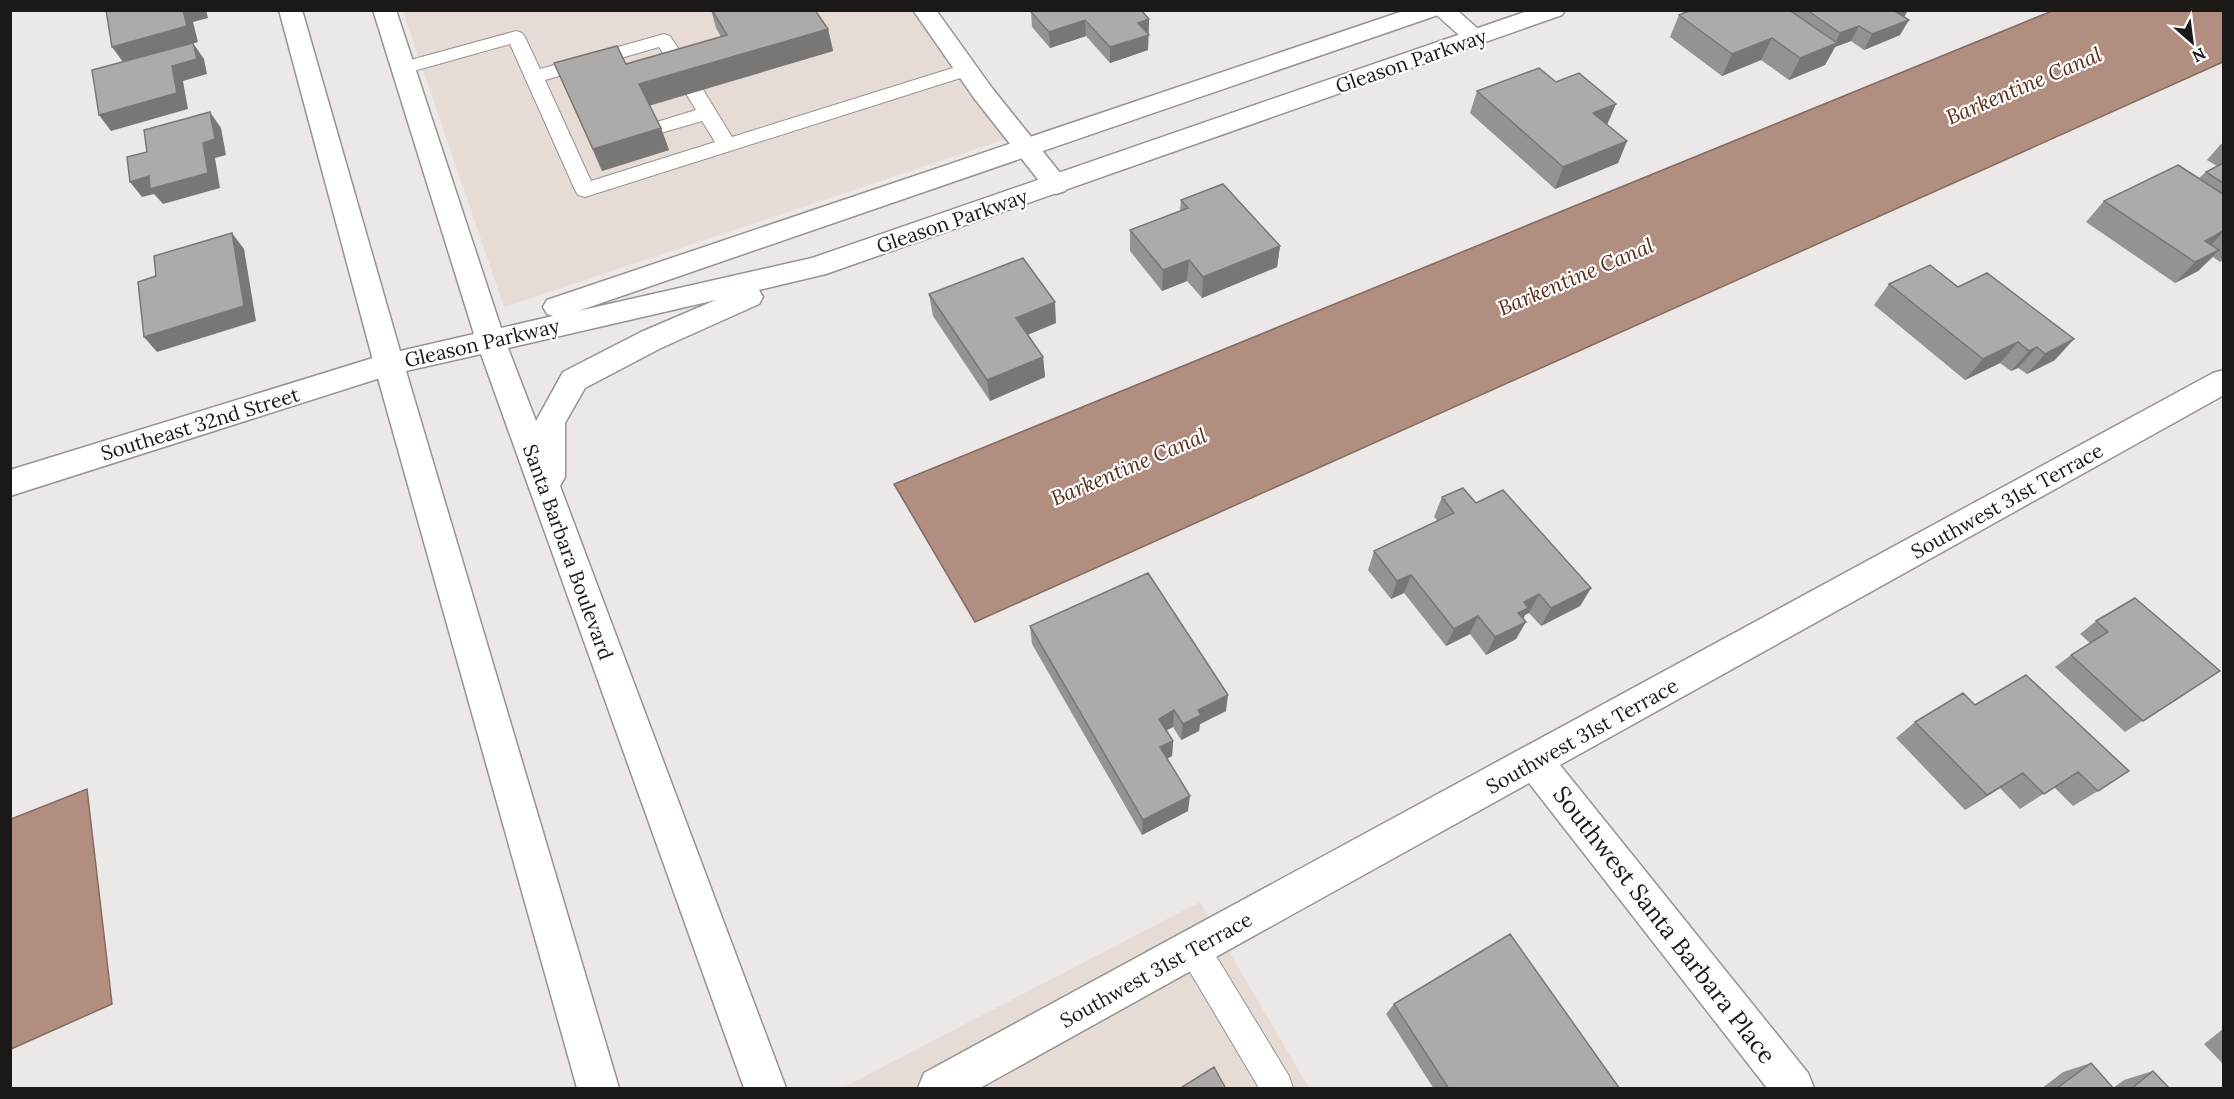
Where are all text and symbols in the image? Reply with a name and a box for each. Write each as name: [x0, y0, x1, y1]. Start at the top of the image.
north arrow: [2162, 12, 2222, 72]
street label: Gleason Parkway: [1332, 23, 1490, 98]
water label: Barkentine Canal: [1942, 40, 2106, 131]
text: N: [2189, 44, 2209, 67]
street label: Gleason Parkway: [873, 183, 1031, 258]
water label: Barkentine Canal: [1494, 231, 1658, 322]
street label: Gleason Parkway: [402, 312, 562, 372]
street label: Southeast 32nd Street: [98, 381, 302, 466]
water label: Barkentine Canal: [1047, 421, 1211, 512]
street label: Southwest 31st Terrace: [1906, 437, 2107, 564]
street label: Santa Barbara Boulevard: [518, 441, 619, 663]
street label: Southwest 31st Terrace: [1481, 672, 1682, 799]
street label: Southwest Santa Barbara Place: [1546, 779, 1783, 1070]
street label: Southwest 31st Terrace: [1055, 906, 1256, 1033]

